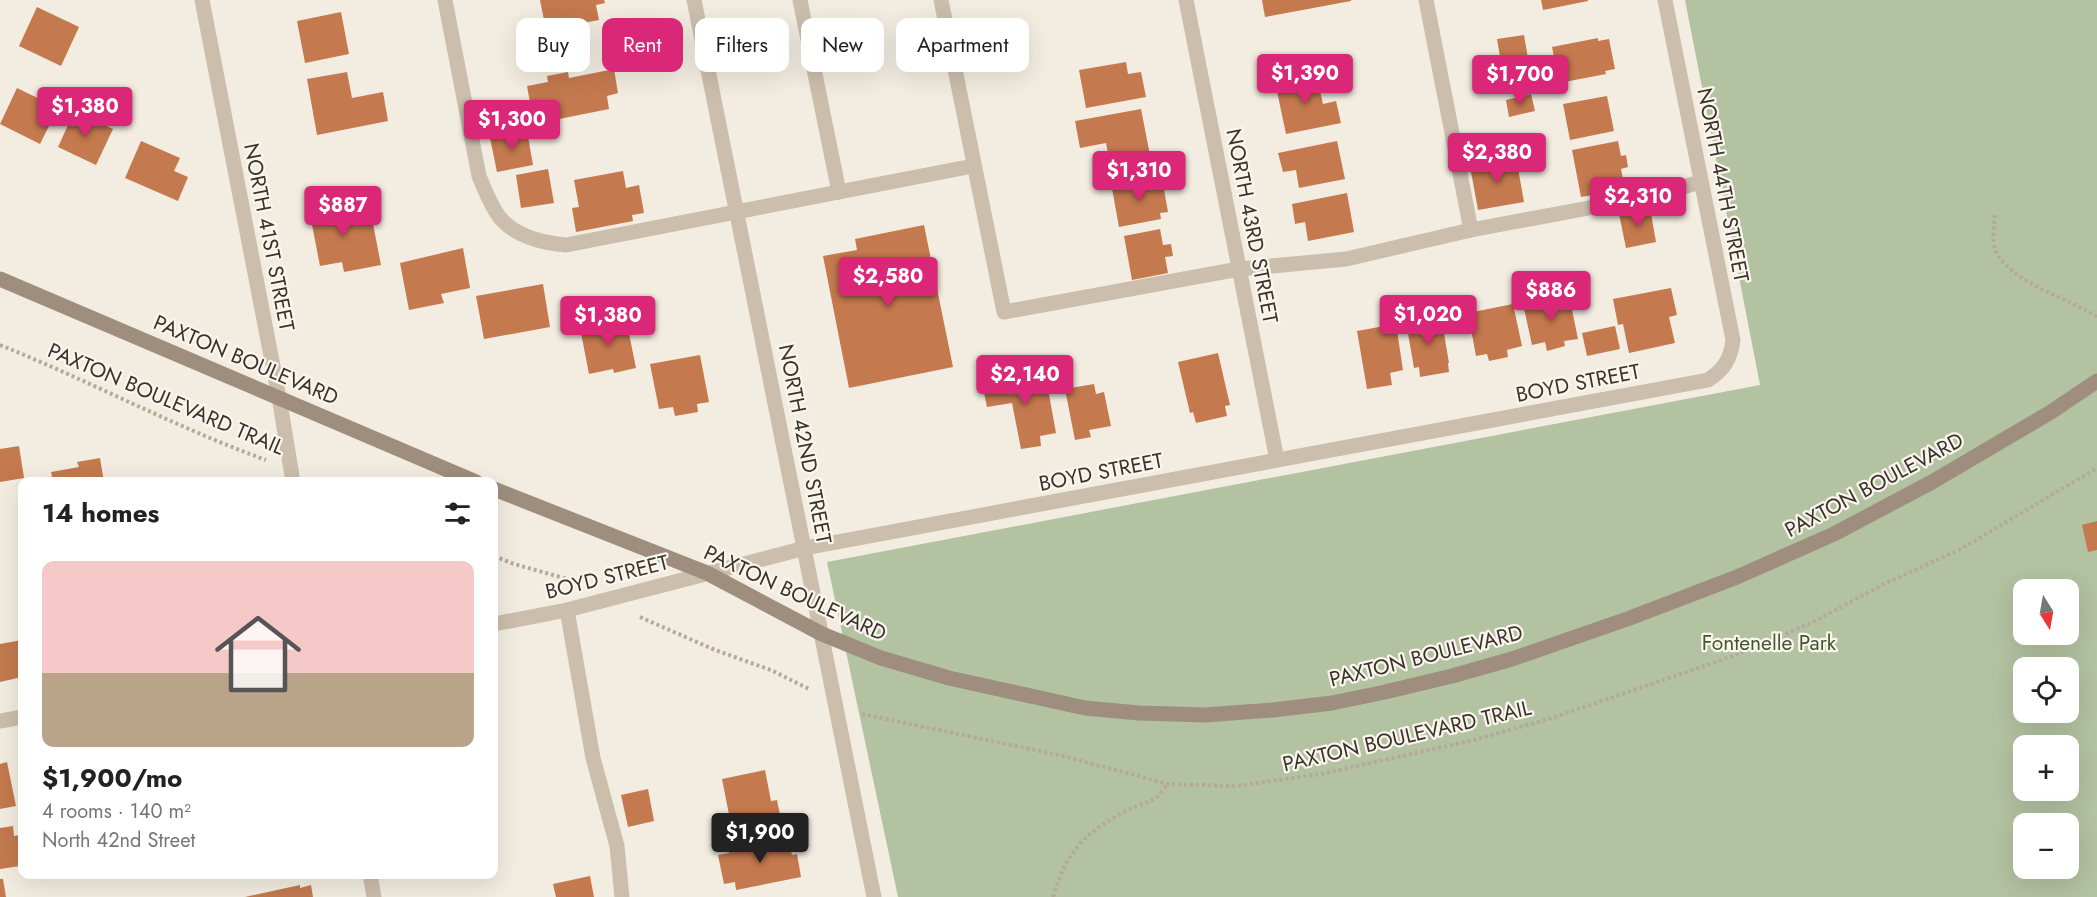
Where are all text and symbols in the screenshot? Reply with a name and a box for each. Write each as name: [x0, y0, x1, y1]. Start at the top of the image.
chip: Buy: [516, 18, 590, 72]
chip: Rent: [602, 18, 683, 72]
chip: Filters: [695, 18, 789, 72]
chip: New: [801, 18, 884, 72]
chip: Apartment: [896, 18, 1029, 72]
pin: $1,390: [1256, 54, 1354, 105]
pin: $1,700: [1471, 55, 1569, 106]
text: $1,390: [1271, 59, 1339, 88]
text: $1,700: [1486, 60, 1554, 89]
street label: NORTH 44TH STREET: [1689, 85, 1757, 285]
pin: $1,380: [36, 87, 134, 138]
text: $1,380: [51, 92, 119, 121]
pin: $1,300: [463, 100, 561, 151]
text: $1,300: [478, 105, 546, 134]
street label: NORTH 43RD STREET: [1218, 126, 1286, 326]
pin: $2,380: [1448, 133, 1546, 184]
text: $2,380: [1462, 138, 1532, 167]
street label: NORTH 41ST STREET: [236, 140, 302, 334]
pin: $1,310: [1090, 151, 1188, 202]
text: $1,310: [1107, 156, 1171, 185]
pin: $2,310: [1589, 177, 1687, 228]
text: $2,310: [1604, 182, 1672, 211]
pin: $887: [307, 186, 379, 237]
text: $887: [318, 191, 368, 220]
pin: $2,580: [839, 257, 937, 308]
text: $2,580: [853, 262, 923, 291]
pin: $886: [1515, 271, 1587, 322]
text: $886: [1526, 276, 1576, 305]
pin: $1,020: [1379, 295, 1477, 346]
pin: $1,380: [559, 296, 657, 347]
text: $1,020: [1394, 300, 1462, 329]
text: $1,380: [574, 301, 642, 330]
street label: PAXTON BOULEVARD: [149, 307, 343, 413]
street label: PAXTON BOULEVARD TRAIL: [43, 335, 289, 463]
street label: NORTH 42ND STREET: [771, 342, 839, 547]
pin: $2,140: [976, 355, 1074, 406]
street label: BOYD STREET: [1513, 356, 1643, 410]
text: $2,140: [990, 360, 1060, 389]
street label: PAXTON BOULEVARD: [1779, 425, 1969, 545]
street label: BOYD STREET: [1036, 445, 1166, 499]
text: 14 homes: [42, 494, 159, 532]
icon: filters: [441, 497, 474, 530]
street label: PAXTON BOULEVARD: [699, 538, 891, 648]
street label: BOYD STREET: [542, 547, 672, 607]
north arrow: [2013, 579, 2079, 645]
map controls: [2013, 579, 2079, 879]
icon: home: [204, 600, 312, 708]
street label: PAXTON BOULEVARD: [1326, 617, 1526, 695]
park label: Fontenelle Park: [1702, 628, 1837, 658]
button: locate: [2013, 657, 2079, 723]
street label: PAXTON BOULEVARD TRAIL: [1280, 693, 1535, 779]
button: +: [2013, 735, 2079, 801]
text: $1,900/mo: [42, 759, 182, 797]
text: 4 rooms · 140 m²: [42, 797, 191, 826]
pin: $1,900: [711, 813, 809, 864]
button: −: [2013, 813, 2079, 879]
text: $1,900: [726, 818, 794, 847]
text: North 42nd Street: [42, 826, 195, 855]

